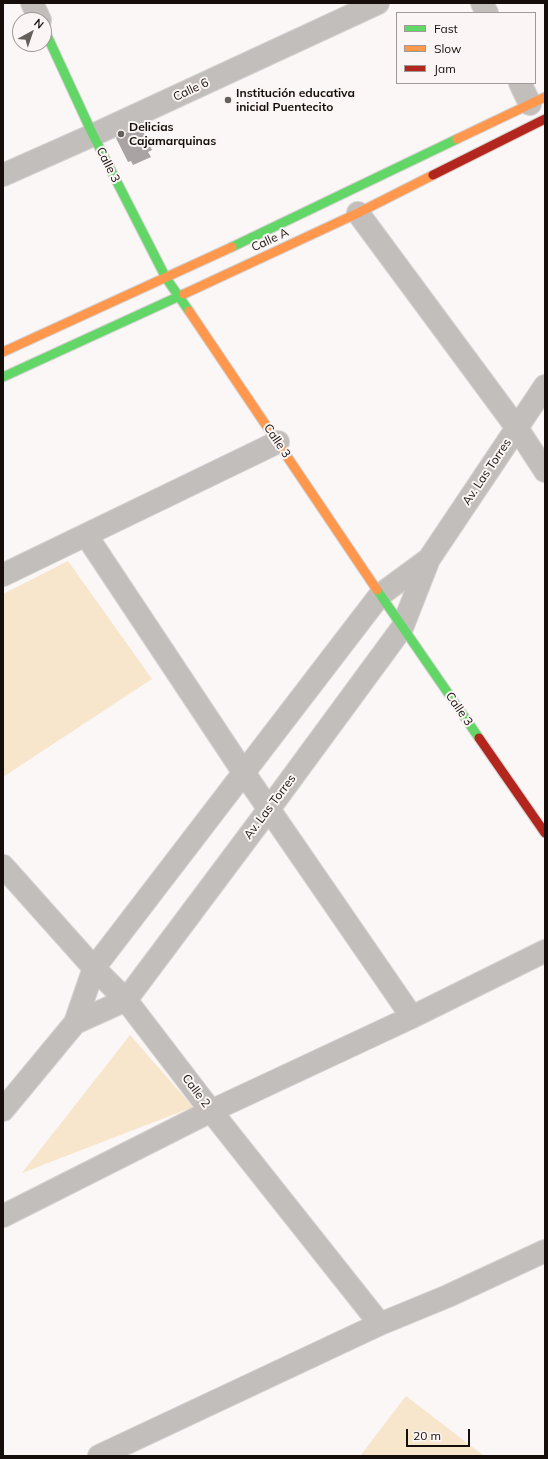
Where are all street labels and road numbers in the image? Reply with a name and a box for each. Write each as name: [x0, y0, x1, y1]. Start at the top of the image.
street label: Calle 6: [171, 75, 211, 105]
street label: Calle 3: [93, 145, 123, 185]
street label: Calle A: [249, 225, 291, 255]
street label: Calle 3: [260, 421, 294, 461]
street label: Av. Las Torres: [459, 436, 515, 508]
street label: Calle 3: [442, 689, 476, 729]
street label: Av. Las Torres: [241, 772, 299, 842]
street label: Calle 2: [179, 1072, 213, 1110]

